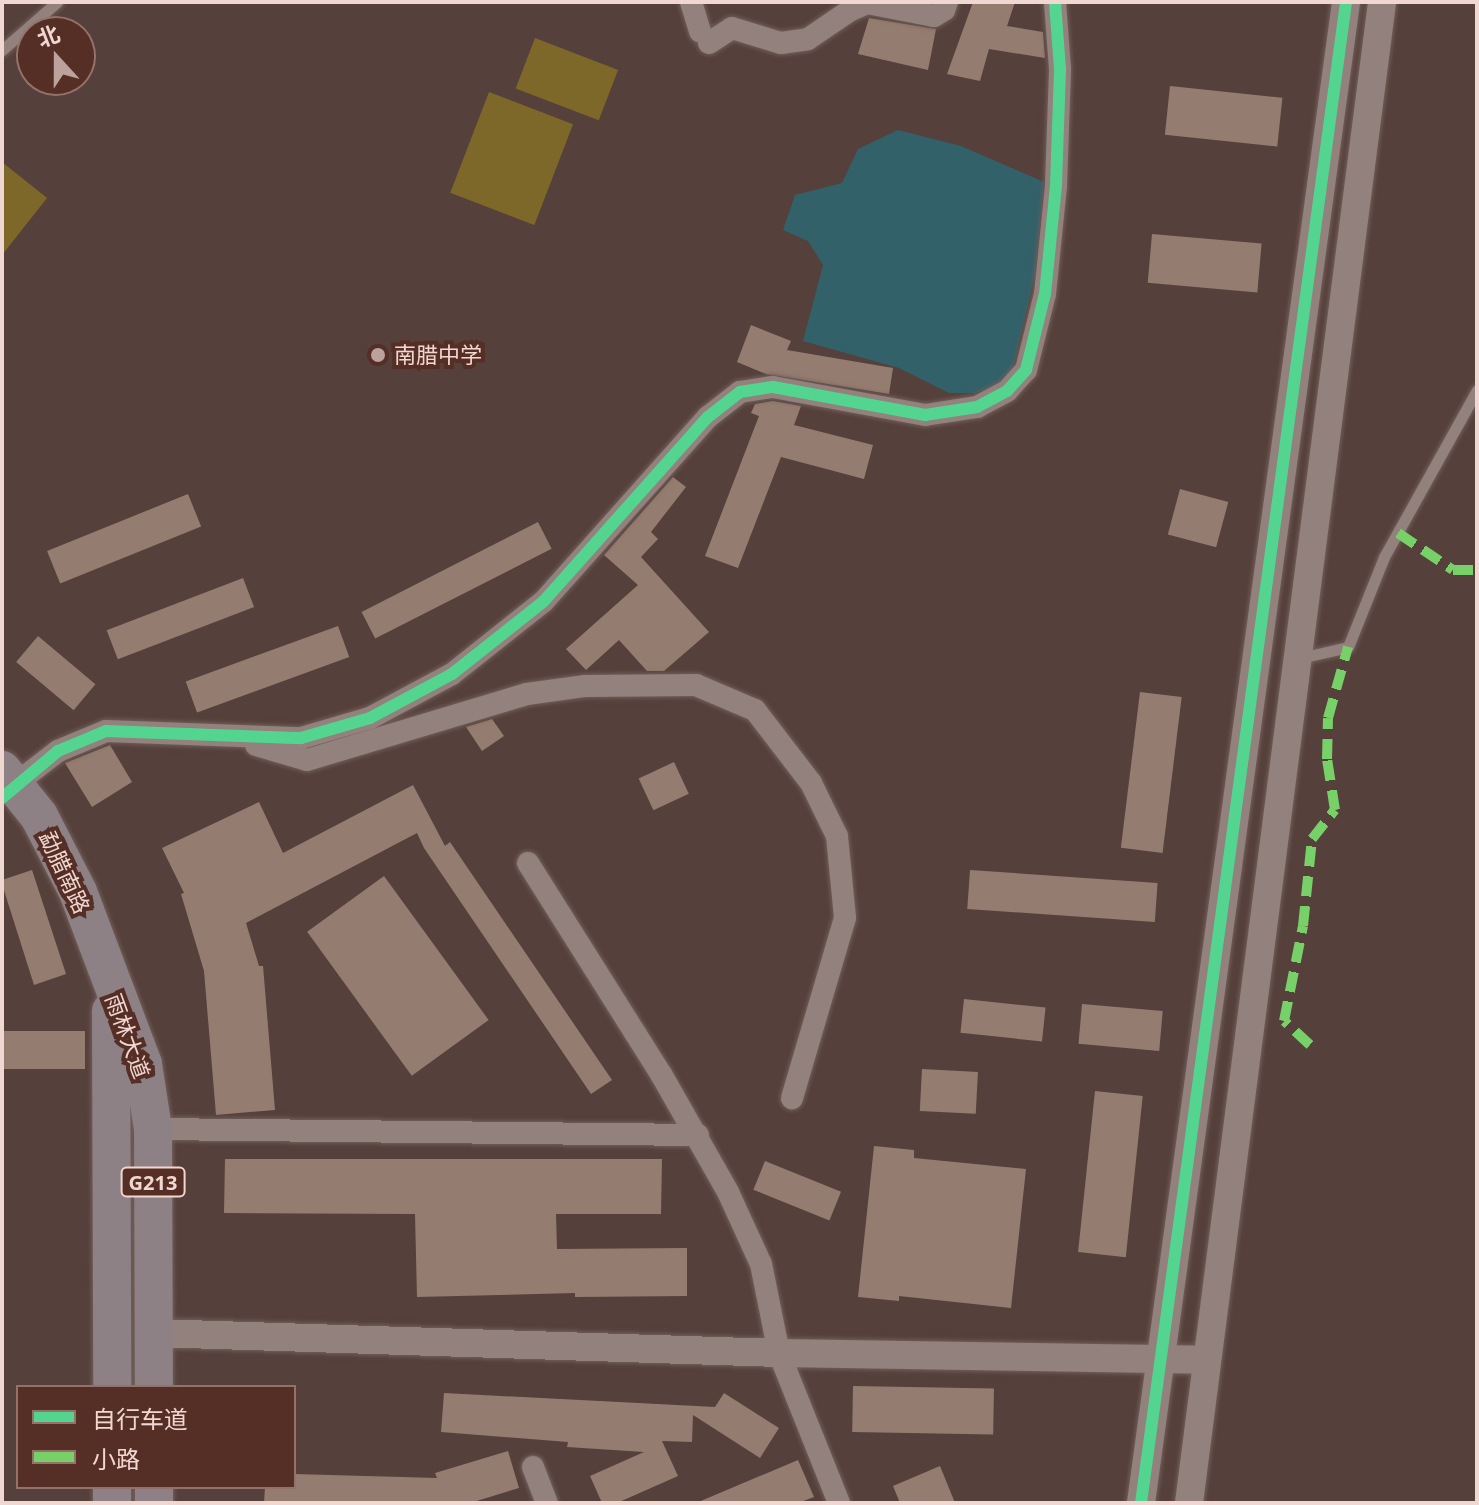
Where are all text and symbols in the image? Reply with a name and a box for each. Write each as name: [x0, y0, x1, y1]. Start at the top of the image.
north arrow: [16, 16, 96, 96]
text: 北: [32, 18, 64, 53]
place label: 南腊中学: [394, 342, 482, 368]
marker: 南腊中学: [369, 346, 387, 364]
street label: 勐腊南路: [34, 827, 96, 917]
street label: 雨林大道: [101, 990, 155, 1082]
road number: G213: [119, 1166, 187, 1198]
legend: [16, 1385, 296, 1489]
text: 自行车道: [92, 1402, 188, 1435]
text: 小路: [92, 1442, 140, 1475]

